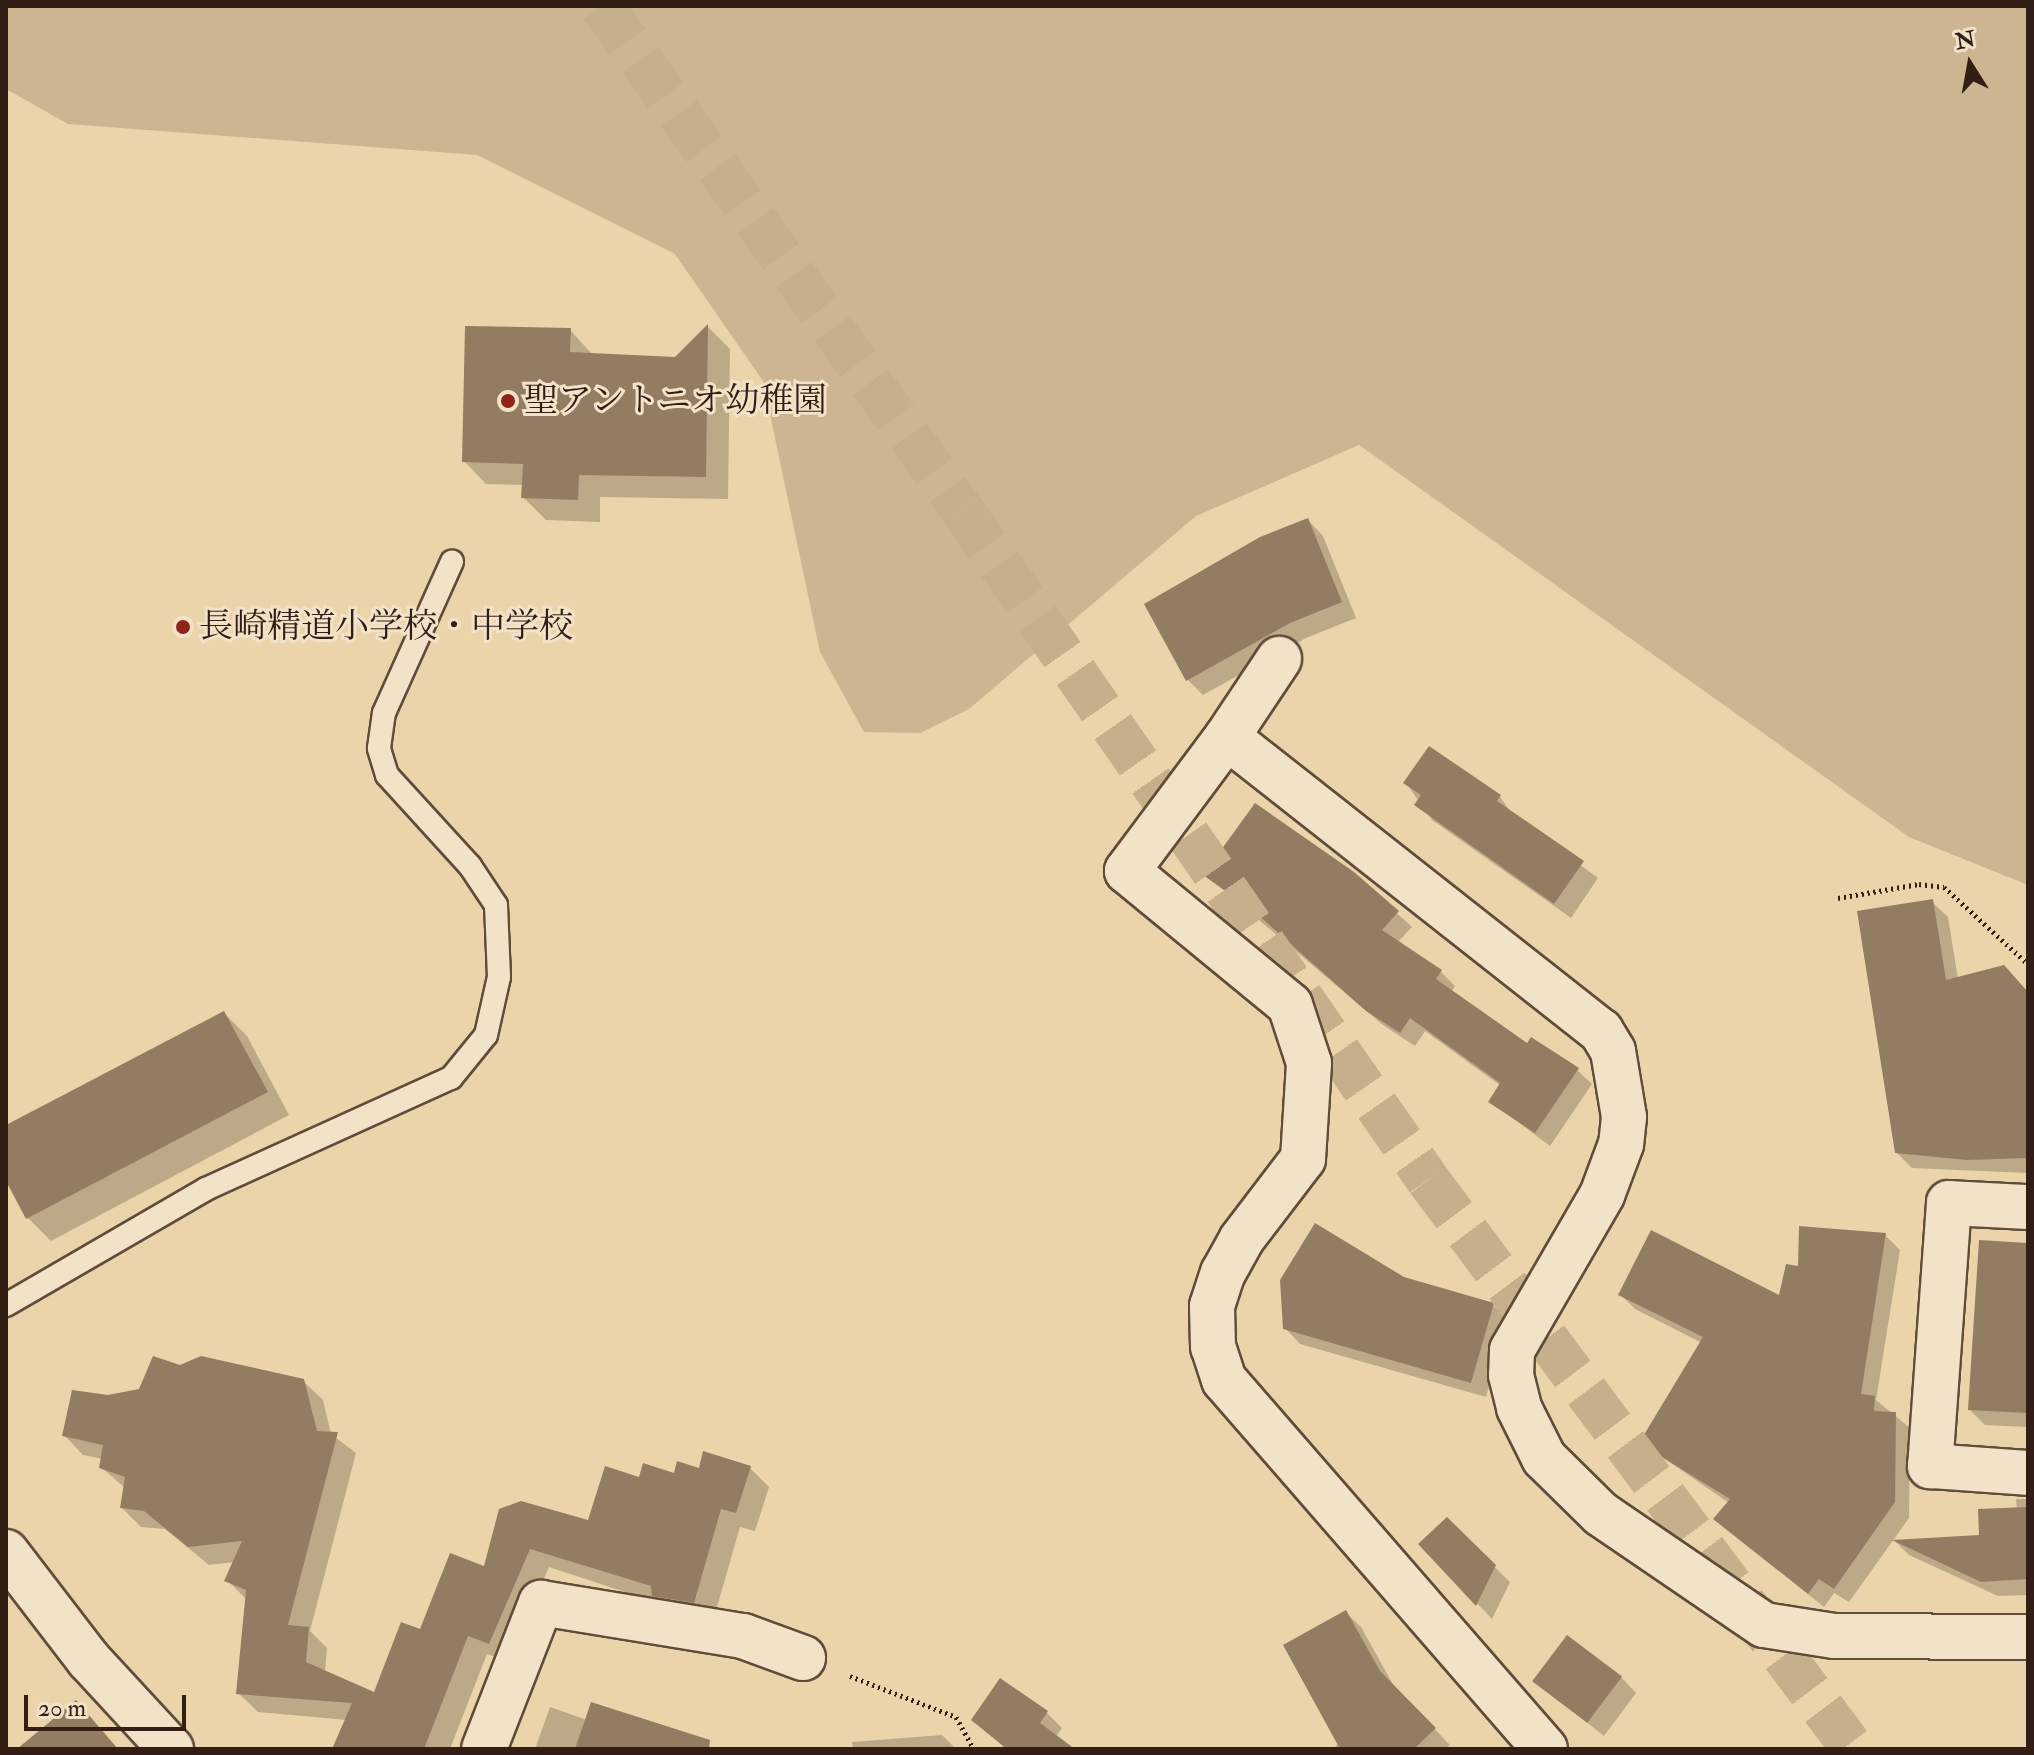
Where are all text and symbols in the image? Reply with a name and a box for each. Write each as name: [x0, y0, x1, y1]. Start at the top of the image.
north arrow: [1930, 24, 2010, 104]
text: N: [1953, 25, 1978, 56]
place label: 聖アントニオ幼稚園: [524, 381, 830, 421]
marker: 聖アントニオ幼稚園: [499, 392, 517, 410]
place label: 長崎精道小学校・中学校: [199, 607, 573, 647]
marker: 長崎精道小学校・中学校: [174, 618, 192, 636]
scale bar: [28, 1679, 190, 1729]
text: 20 m: [38, 1693, 86, 1724]

